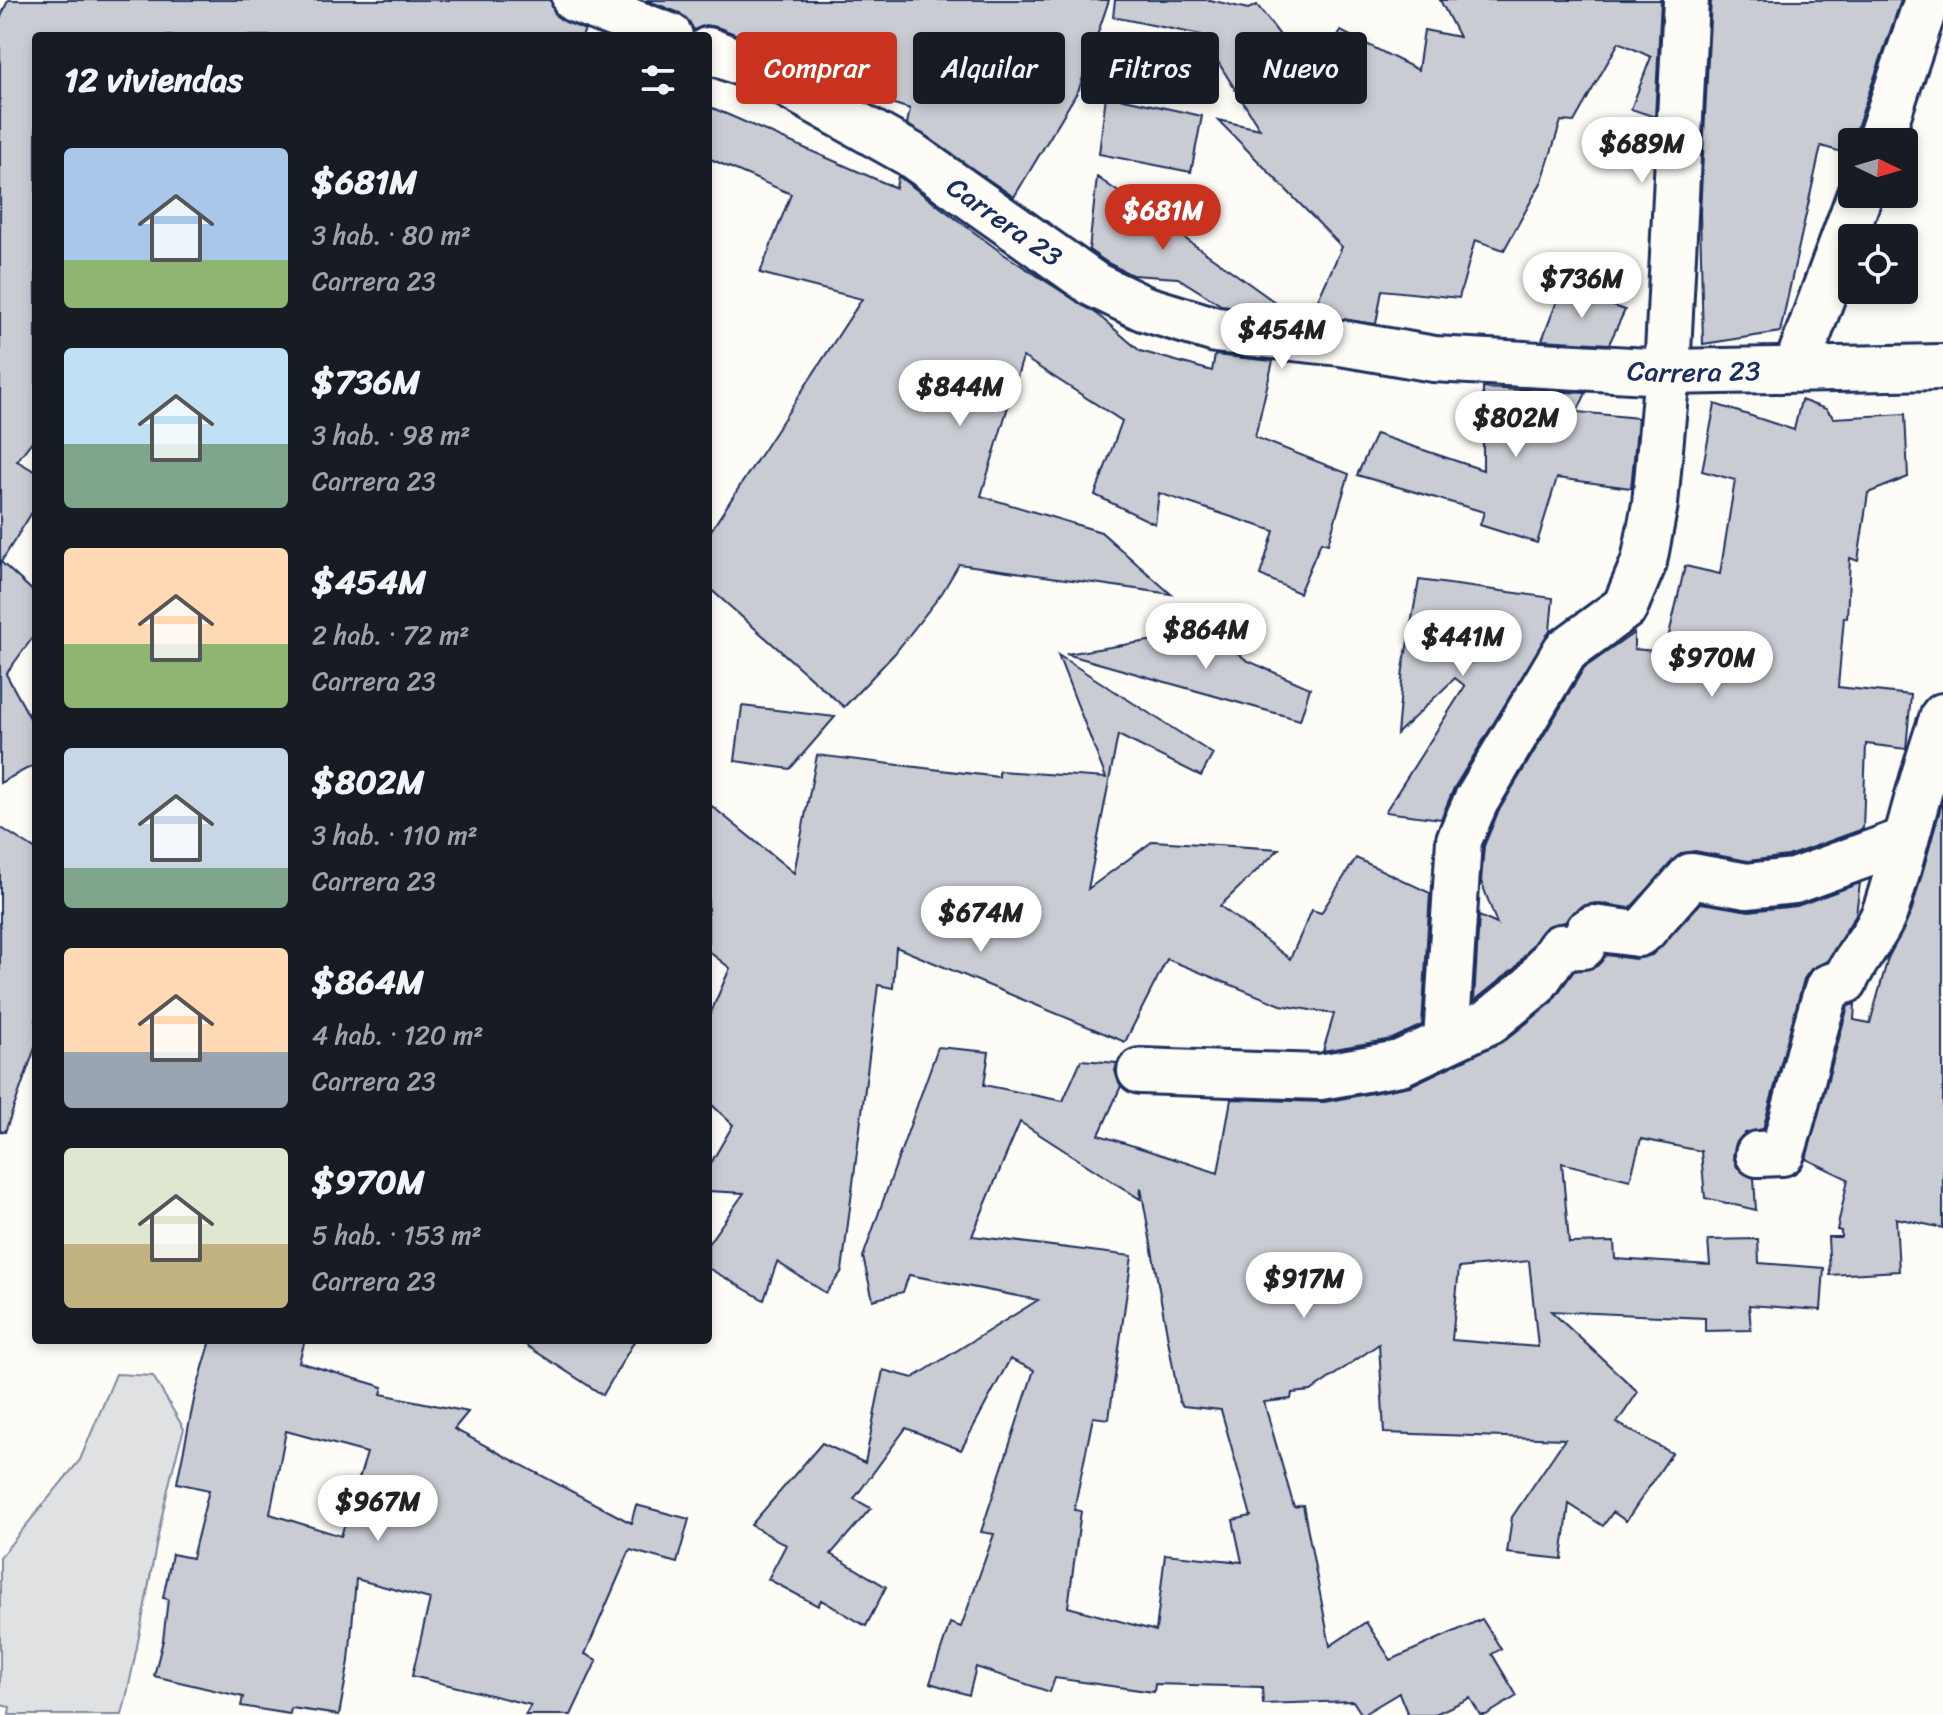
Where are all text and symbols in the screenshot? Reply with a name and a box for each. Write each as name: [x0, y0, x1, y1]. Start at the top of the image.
chip: Comprar: [736, 32, 897, 104]
chip: Alquilar: [913, 32, 1065, 104]
chip: Filtros: [1081, 32, 1219, 104]
chip: Nuevo: [1235, 32, 1367, 104]
text: 12 viviendas: [64, 50, 243, 110]
icon: filters: [636, 58, 680, 102]
pin: $689M: [1586, 117, 1698, 185]
text: $689M: [1599, 120, 1685, 166]
north arrow: [1838, 128, 1918, 208]
map controls: [1838, 128, 1918, 304]
text: $681M: [312, 152, 417, 212]
street label: Carrera 23: [936, 163, 1074, 280]
icon: home: [128, 180, 224, 276]
pin: $681M: [1107, 184, 1219, 252]
text: $681M: [1123, 187, 1203, 233]
text: 3 hab. · 80 m²: [312, 212, 471, 258]
button: locate: [1838, 224, 1918, 304]
pin: $736M: [1526, 252, 1638, 320]
text: $736M: [1541, 255, 1623, 301]
text: Carrera 23: [312, 258, 436, 304]
pin: $454M: [1226, 303, 1338, 371]
text: $454M: [1238, 306, 1326, 352]
street label: Carrera 23: [1626, 345, 1761, 397]
text: $736M: [312, 352, 420, 412]
pin: $844M: [904, 360, 1016, 428]
text: $844M: [917, 363, 1003, 409]
icon: home: [128, 380, 224, 476]
pin: $802M: [1460, 391, 1572, 459]
text: $802M: [1473, 394, 1559, 440]
text: 3 hab. · 98 m²: [312, 412, 471, 458]
text: Carrera 23: [312, 458, 436, 504]
text: $454M: [312, 552, 426, 612]
icon: home: [128, 580, 224, 676]
pin: $864M: [1150, 603, 1262, 671]
text: $864M: [1163, 606, 1249, 652]
pin: $441M: [1407, 610, 1519, 678]
text: 2 hab. · 72 m²: [312, 612, 469, 658]
text: $441M: [1422, 613, 1504, 659]
pin: $970M: [1656, 631, 1768, 699]
text: $970M: [1669, 634, 1755, 680]
text: Carrera 23: [312, 658, 436, 704]
text: $802M: [312, 752, 424, 812]
icon: home: [128, 780, 224, 876]
text: 3 hab. · 110 m²: [312, 812, 478, 858]
text: Carrera 23: [312, 858, 436, 904]
pin: $674M: [925, 886, 1037, 954]
text: $674M: [939, 889, 1023, 935]
text: $864M: [312, 952, 424, 1012]
icon: home: [128, 980, 224, 1076]
text: 4 hab. · 120 m²: [312, 1012, 483, 1058]
text: Carrera 23: [312, 1058, 436, 1104]
text: $970M: [312, 1152, 424, 1212]
icon: home: [128, 1180, 224, 1276]
text: 5 hab. · 153 m²: [312, 1212, 482, 1258]
pin: $917M: [1248, 1252, 1360, 1320]
text: $917M: [1264, 1255, 1344, 1301]
text: Carrera 23: [312, 1258, 436, 1304]
pin: $967M: [322, 1475, 434, 1543]
text: $967M: [336, 1478, 420, 1524]

